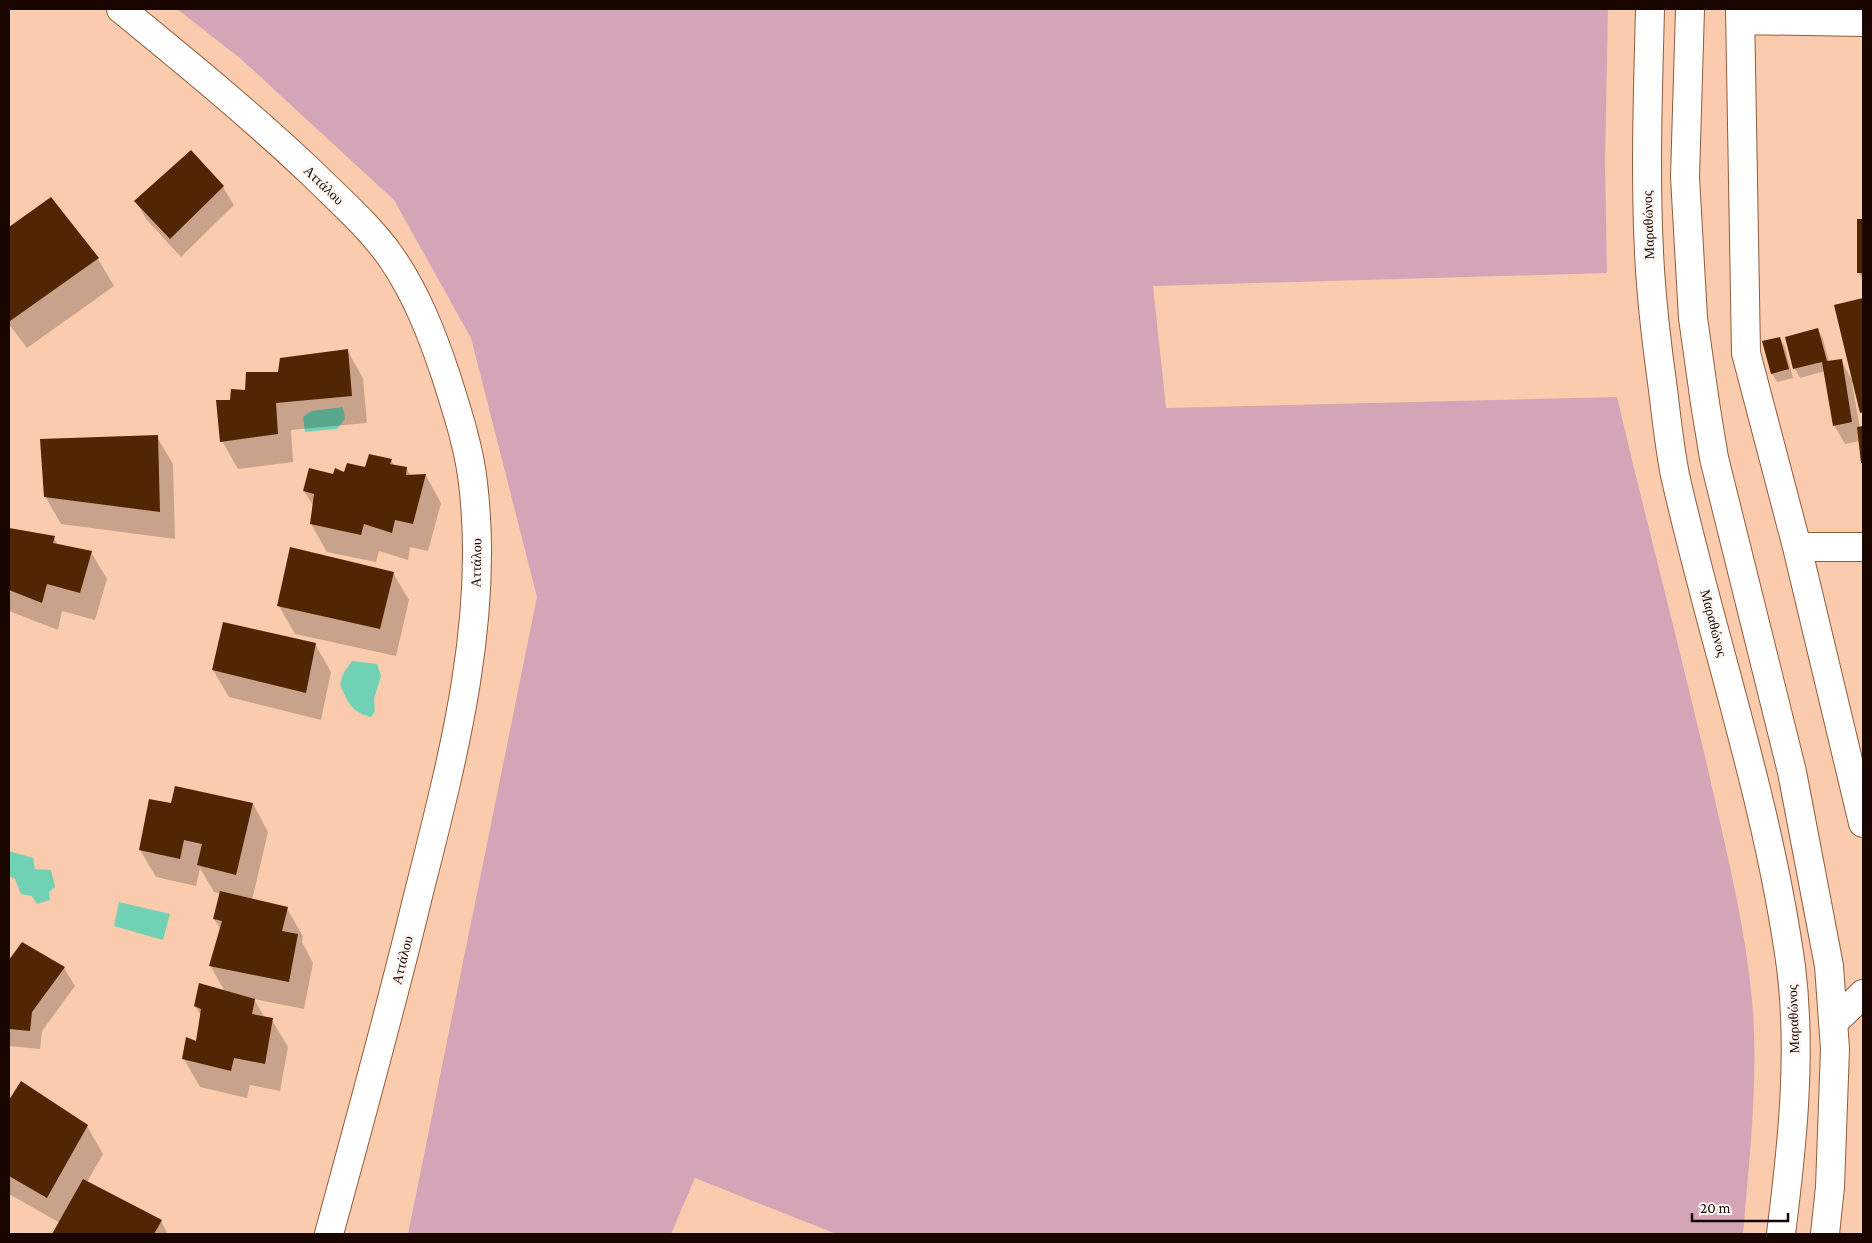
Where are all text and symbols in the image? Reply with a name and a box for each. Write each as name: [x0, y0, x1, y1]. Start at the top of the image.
street label: Αττάλου: [301, 162, 347, 208]
street label: Μαραθώνος: [1639, 190, 1657, 260]
street label: Αττάλου: [468, 538, 484, 588]
street label: Μαραθώνος: [1697, 588, 1731, 659]
street label: Αττάλου: [388, 934, 416, 986]
street label: Μαραθώνος: [1784, 984, 1802, 1054]
scale bar: [1692, 1190, 1788, 1222]
text: 20 m: [1700, 1200, 1731, 1216]

